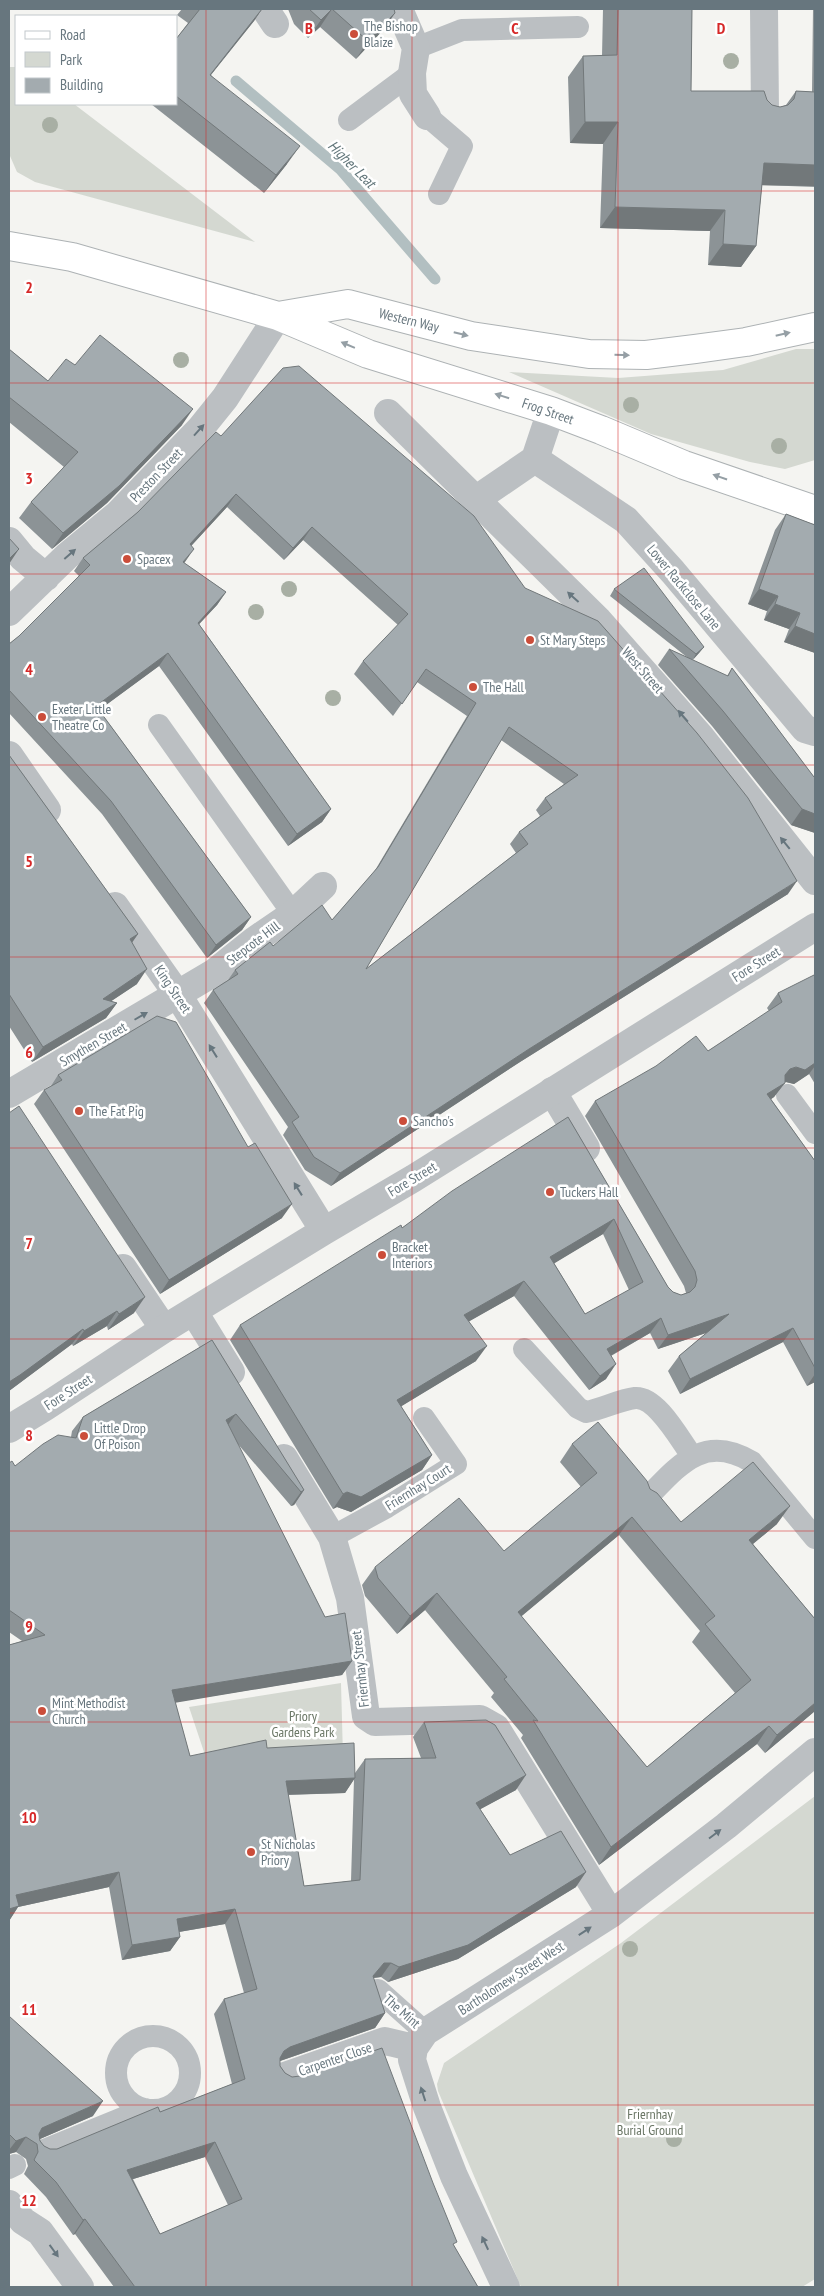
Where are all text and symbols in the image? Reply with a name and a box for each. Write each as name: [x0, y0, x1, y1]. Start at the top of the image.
legend: [15, 15, 178, 105]
place label: The Bishop Blaize: [364, 17, 418, 51]
text: B: [305, 18, 313, 38]
text: C: [511, 18, 519, 38]
text: D: [717, 18, 726, 38]
text: Road: [60, 25, 86, 44]
marker: The Bishop Blaize: [348, 28, 360, 40]
text: Park: [60, 50, 82, 69]
text: Building: [60, 75, 103, 94]
water label: Higher Leat: [324, 136, 381, 193]
text: 2: [25, 277, 33, 297]
street label: Western Way: [377, 304, 442, 336]
one-way arrow: [454, 330, 469, 338]
one-way arrow: [775, 330, 790, 338]
one-way arrow: [341, 341, 355, 349]
one-way arrow: [614, 351, 630, 359]
one-way arrow: [494, 392, 509, 400]
street label: Frog Street: [520, 394, 576, 428]
one-way arrow: [193, 424, 205, 436]
street label: Preston Street: [126, 444, 186, 506]
text: 3: [25, 468, 33, 488]
one-way arrow: [712, 473, 727, 480]
street label: Lower Rackclose Lane: [643, 541, 725, 633]
one-way arrow: [63, 548, 75, 560]
place label: Spacex: [137, 550, 171, 568]
marker: Spacex: [121, 553, 133, 565]
one-way arrow: [568, 591, 580, 603]
place label: St Mary Steps: [540, 631, 606, 649]
marker: St Mary Steps: [524, 634, 536, 646]
street label: West Street: [618, 643, 668, 697]
text: 4: [25, 659, 33, 679]
place label: The Hall: [483, 678, 525, 696]
marker: The Hall: [467, 681, 479, 693]
place label: Exeter Little Theatre Co: [52, 700, 111, 734]
marker: Exeter Little Theatre Co: [36, 711, 48, 723]
one-way arrow: [677, 711, 689, 723]
one-way arrow: [779, 837, 790, 850]
text: 5: [25, 851, 33, 871]
street label: Stepcote Hill: [223, 917, 284, 969]
street label: Fore Street: [729, 942, 784, 986]
street label: King Street: [150, 962, 196, 1017]
one-way arrow: [135, 1012, 148, 1021]
street label: Smythen Street: [56, 1018, 130, 1070]
text: 6: [25, 1042, 33, 1062]
one-way arrow: [208, 1045, 217, 1058]
place label: The Fat Pig: [89, 1102, 144, 1120]
marker: The Fat Pig: [73, 1105, 85, 1117]
place label: Sancho's: [413, 1112, 454, 1130]
marker: Sancho's: [397, 1115, 409, 1127]
street label: Fore Street: [384, 1157, 440, 1200]
one-way arrow: [294, 1183, 303, 1196]
place label: Tuckers Hall: [560, 1183, 619, 1201]
marker: Tuckers Hall: [544, 1186, 556, 1198]
text: 7: [25, 1233, 33, 1253]
place label: Bracket Interiors: [392, 1238, 433, 1272]
marker: Bracket Interiors: [376, 1249, 388, 1261]
street label: Fore Street: [41, 1370, 95, 1414]
place label: Little Drop Of Poison: [94, 1419, 146, 1453]
text: 8: [25, 1425, 33, 1445]
marker: Little Drop Of Poison: [78, 1430, 90, 1442]
street label: Friernhay Court: [382, 1460, 454, 1514]
text: 9: [25, 1616, 33, 1636]
street label: Friernhay Street: [347, 1630, 373, 1708]
place label: Mint Methodist Church: [52, 1694, 126, 1728]
marker: Mint Methodist Church: [36, 1705, 48, 1717]
park label: Priory Gardens Park: [272, 1707, 335, 1741]
text: 10: [21, 1807, 37, 1827]
one-way arrow: [708, 1829, 721, 1840]
place label: St Nicholas Priory: [261, 1835, 315, 1869]
marker: St Nicholas Priory: [245, 1846, 257, 1858]
one-way arrow: [578, 1926, 591, 1935]
street label: Bartholomew Street West: [455, 1937, 567, 2019]
street label: The Mint: [380, 1990, 424, 2032]
text: 11: [21, 1999, 37, 2019]
street label: Carpenter Close: [296, 2038, 374, 2080]
one-way arrow: [418, 2086, 426, 2101]
park label: Friernhay Burial Ground: [617, 2105, 683, 2139]
text: 12: [21, 2190, 37, 2210]
one-way arrow: [481, 2236, 489, 2250]
one-way arrow: [49, 2244, 59, 2258]

